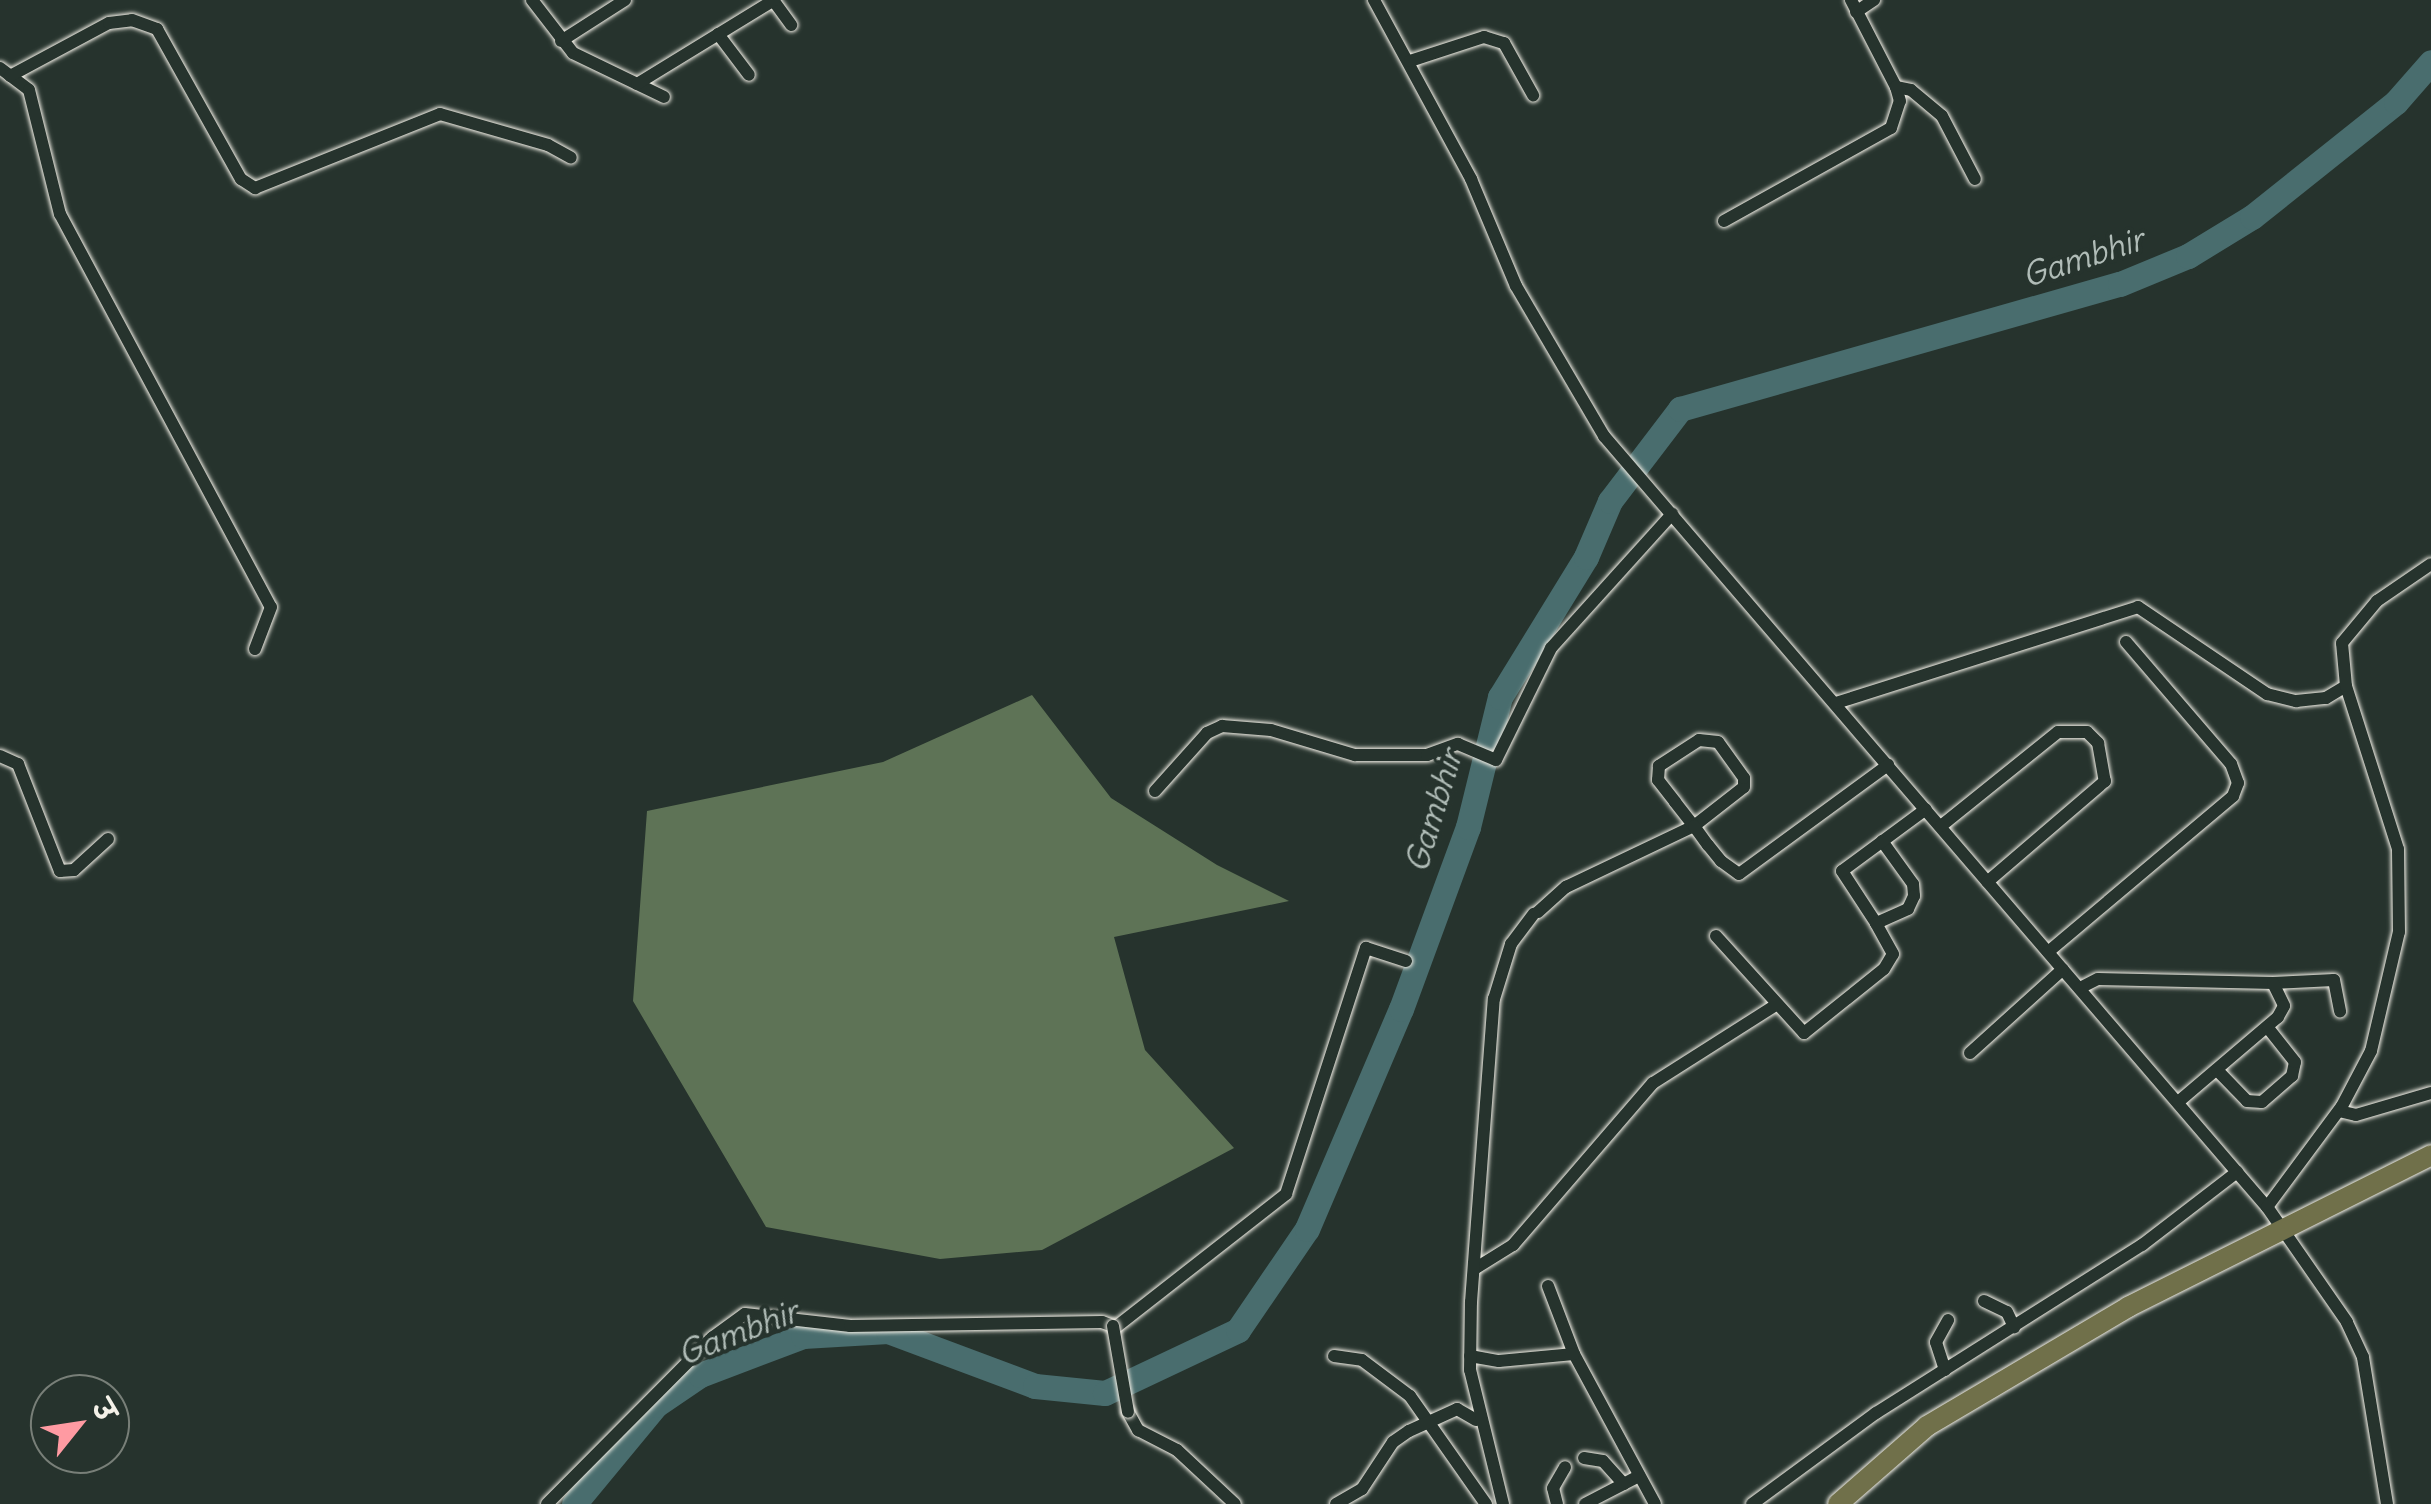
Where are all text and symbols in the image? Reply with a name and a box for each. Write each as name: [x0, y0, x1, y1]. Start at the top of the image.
water label: Gambhir: [2017, 220, 2149, 296]
water label: Gambhir: [1397, 745, 1471, 877]
water label: Gambhir: [672, 1293, 804, 1373]
north arrow: [30, 1374, 130, 1474]
text: उ: [84, 1393, 125, 1427]

